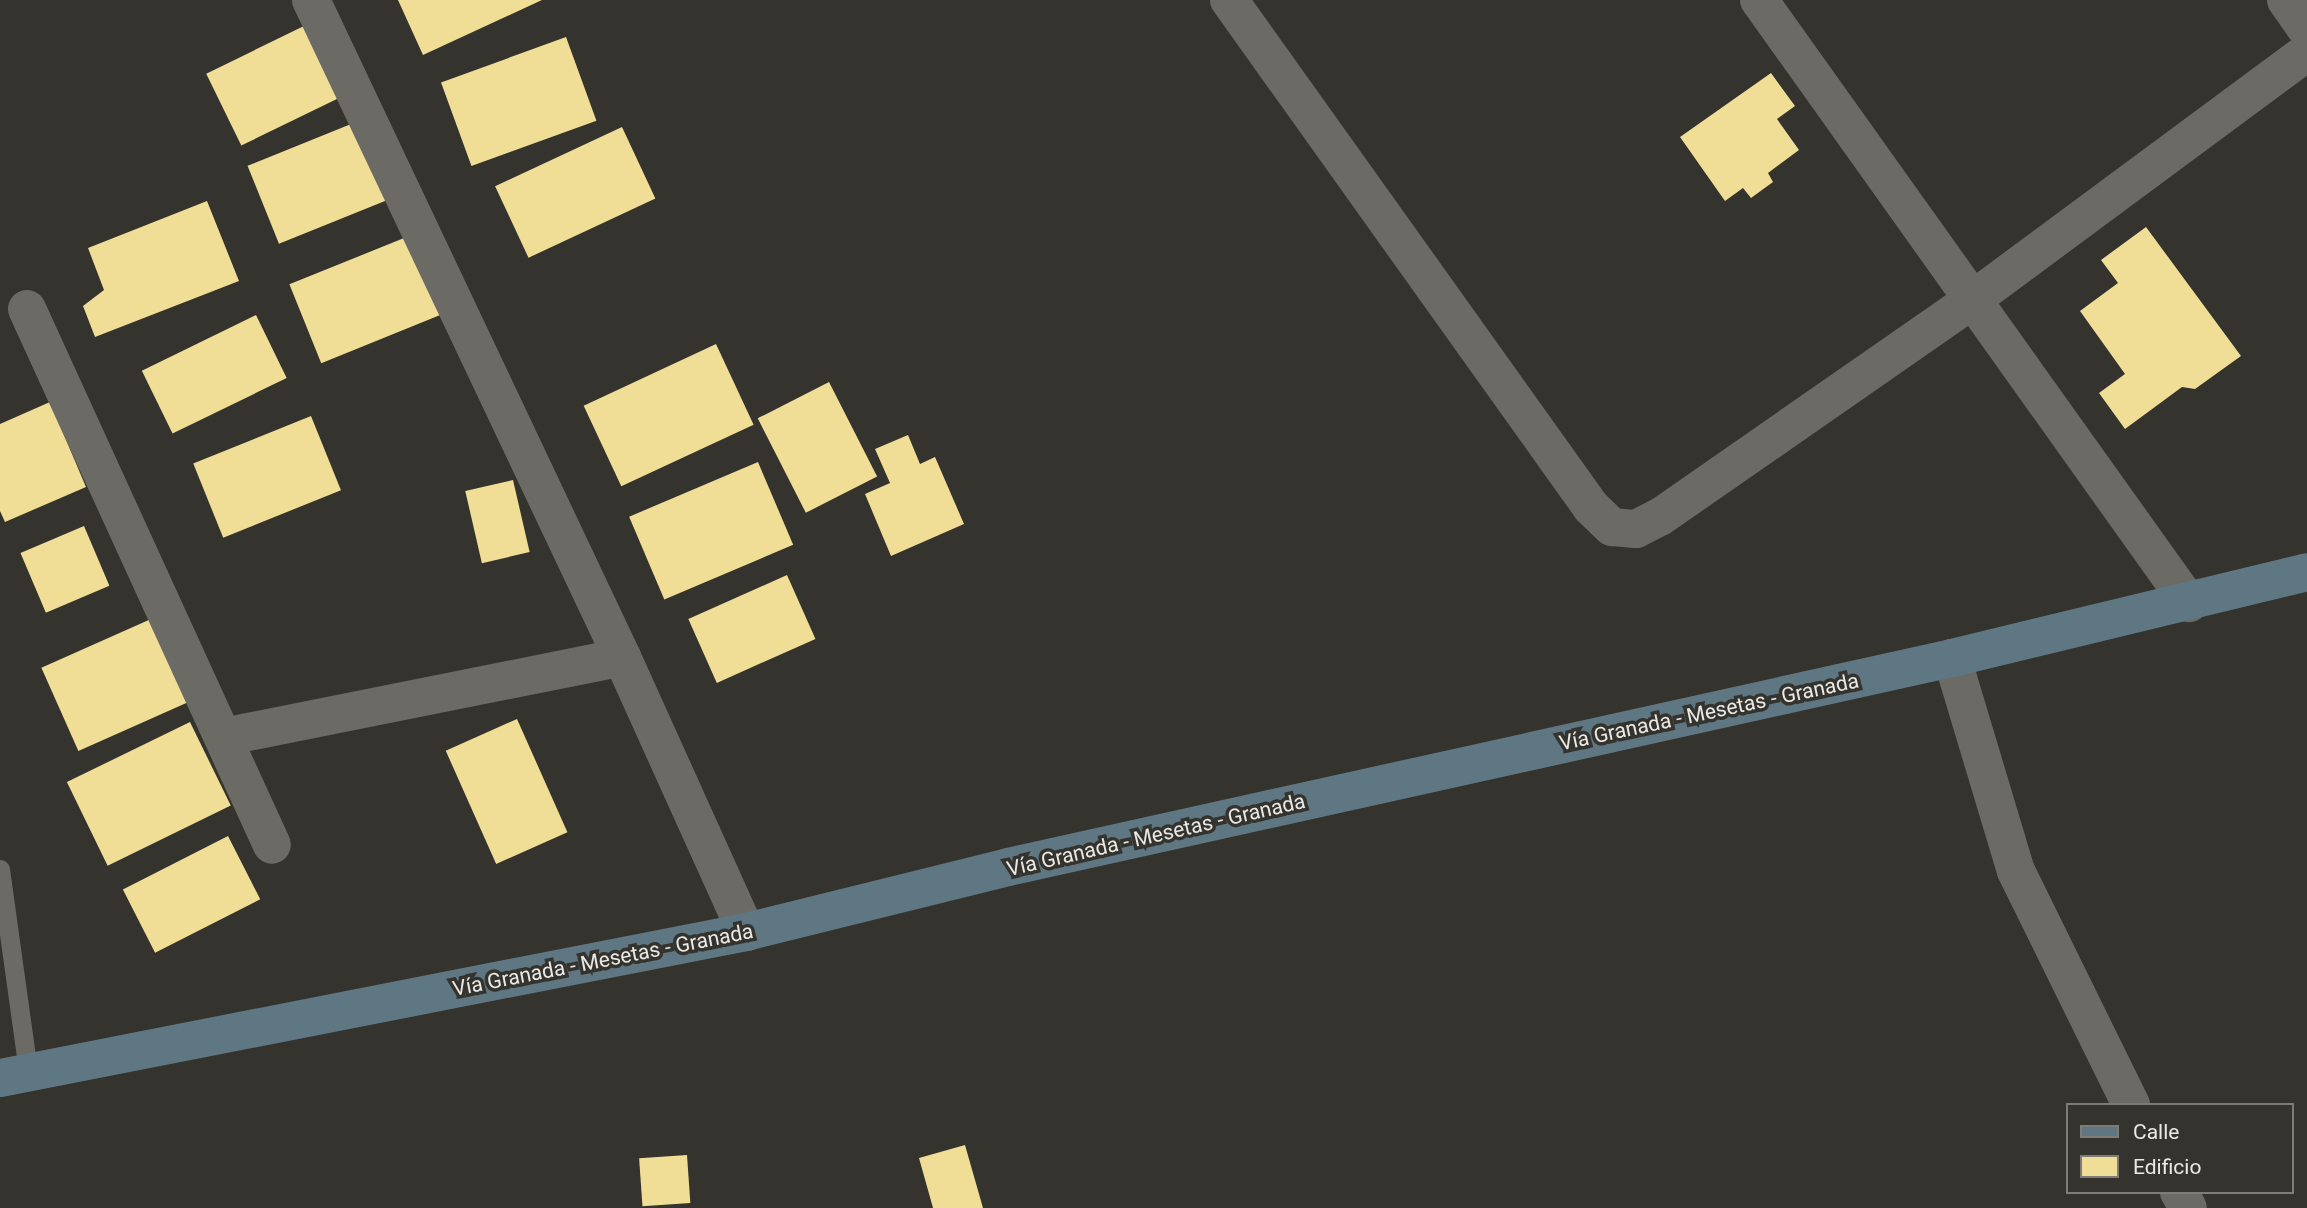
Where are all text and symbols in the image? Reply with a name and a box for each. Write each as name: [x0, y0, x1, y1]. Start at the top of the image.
street label: Vía Granada - Mesetas - Granada: [1557, 668, 1861, 756]
street label: Vía Granada - Mesetas - Granada: [1004, 788, 1308, 882]
street label: Vía Granada - Mesetas - Granada: [451, 918, 755, 1002]
legend: [2066, 1103, 2293, 1194]
text: Calle: [2133, 1120, 2179, 1144]
text: Edificio: [2133, 1155, 2201, 1179]

